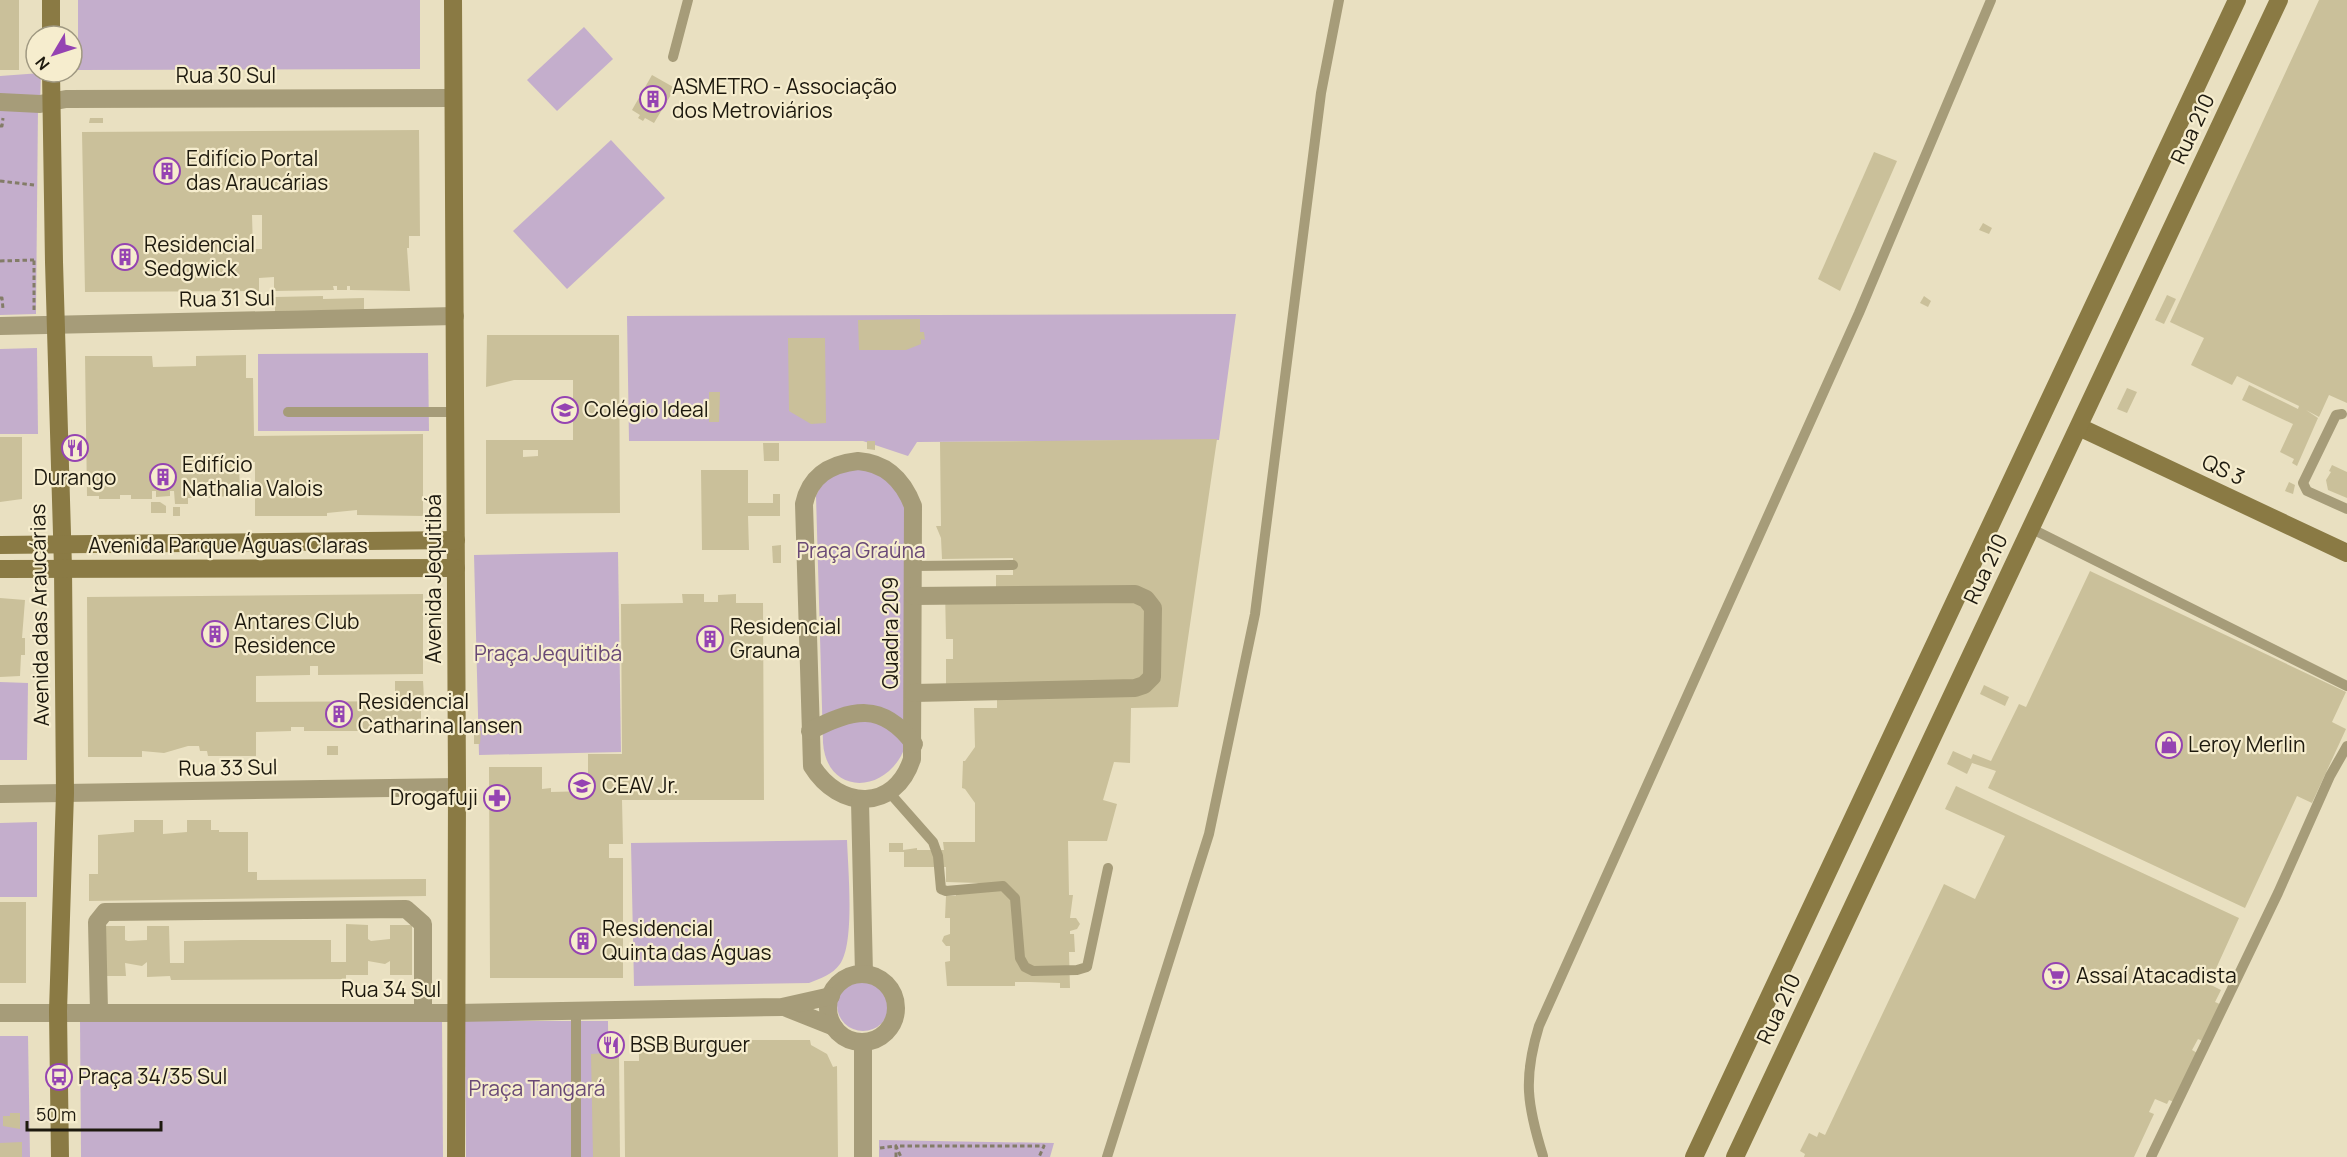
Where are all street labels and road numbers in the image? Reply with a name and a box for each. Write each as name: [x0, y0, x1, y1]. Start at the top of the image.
street label: Rua 30 Sul: [176, 61, 276, 89]
street label: Rua 210: [2164, 89, 2221, 168]
street label: Rua 31 Sul: [179, 283, 275, 313]
street label: QS 3: [2198, 447, 2249, 491]
street label: Avenida Jequitibá: [419, 494, 447, 664]
street label: Avenida das Araucárias: [23, 503, 55, 727]
street label: Rua 210: [1957, 529, 2014, 608]
street label: Avenida Parque Águas Claras: [88, 531, 368, 559]
street label: Quadra 209: [876, 577, 904, 689]
street label: Rua 33 Sul: [178, 752, 278, 782]
street label: Rua 210: [1750, 969, 1807, 1048]
street label: Rua 34 Sul: [341, 975, 441, 1003]

